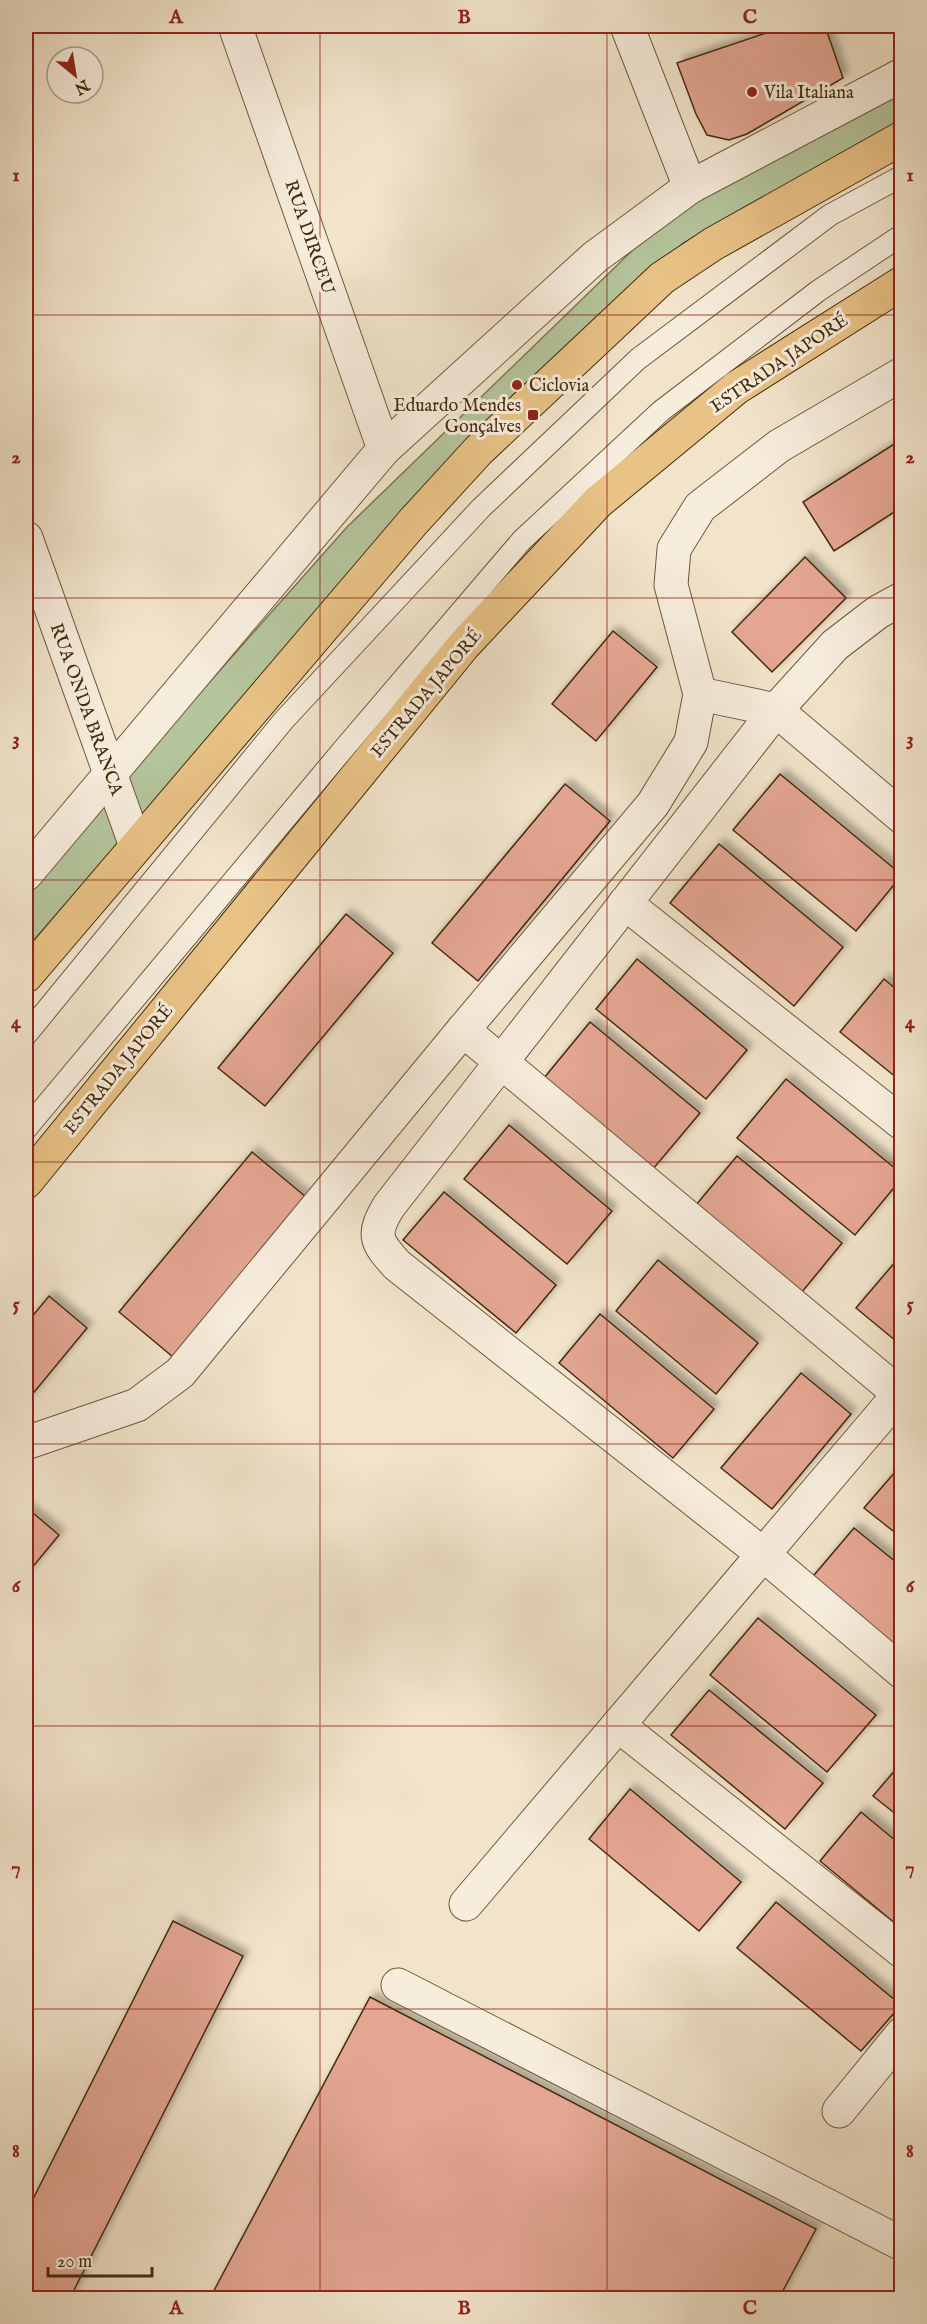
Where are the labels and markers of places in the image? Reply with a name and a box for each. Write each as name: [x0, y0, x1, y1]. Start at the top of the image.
place label: Vila Italiana: [763, 82, 854, 105]
marker: Vila Italiana: [745, 85, 759, 99]
place label: Ciclovia: [529, 375, 589, 398]
marker: Ciclovia: [510, 378, 524, 392]
place label: Eduardo Mendes Gonçalves: [393, 395, 521, 439]
marker: Eduardo Mendes Gonçalves: [526, 408, 540, 422]

